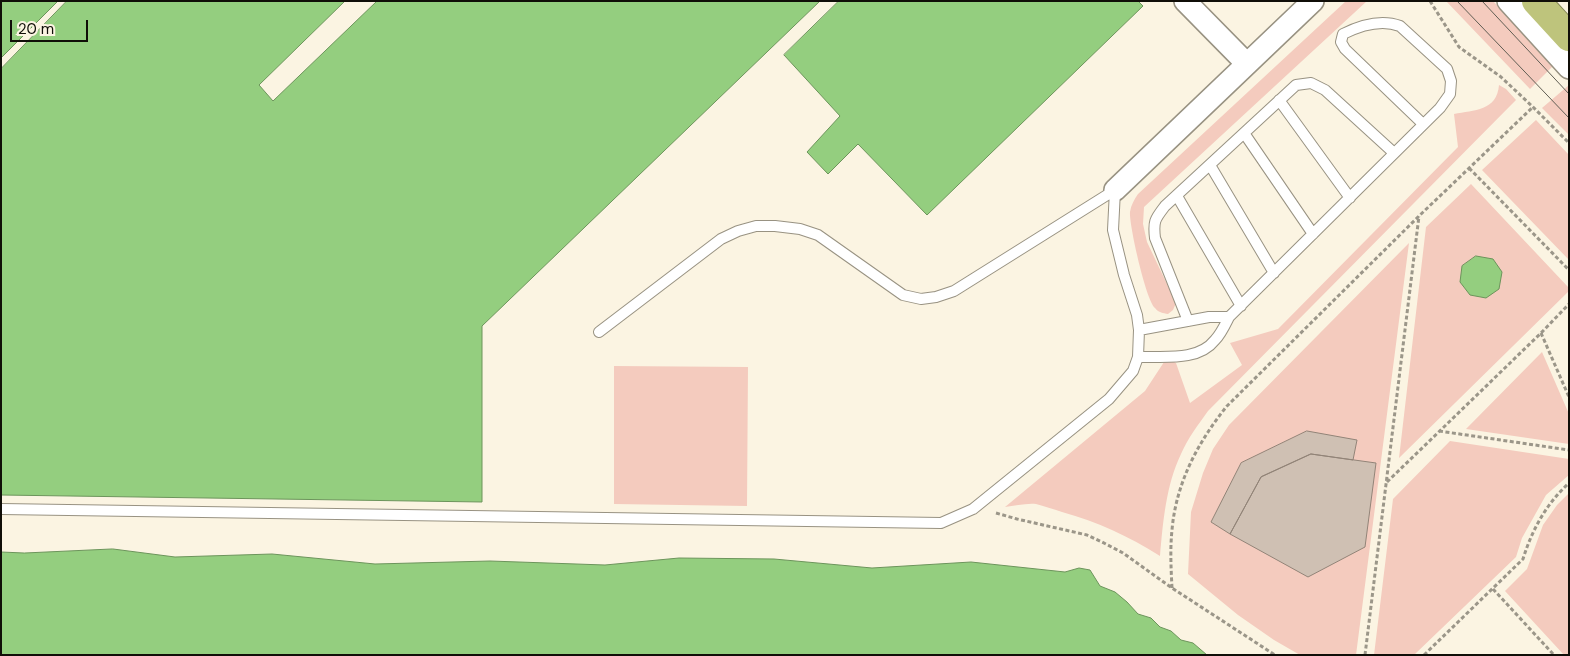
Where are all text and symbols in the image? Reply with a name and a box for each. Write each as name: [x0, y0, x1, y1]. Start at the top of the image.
scale bar: [12, 10, 90, 42]
text: 20 m: [18, 19, 54, 39]

